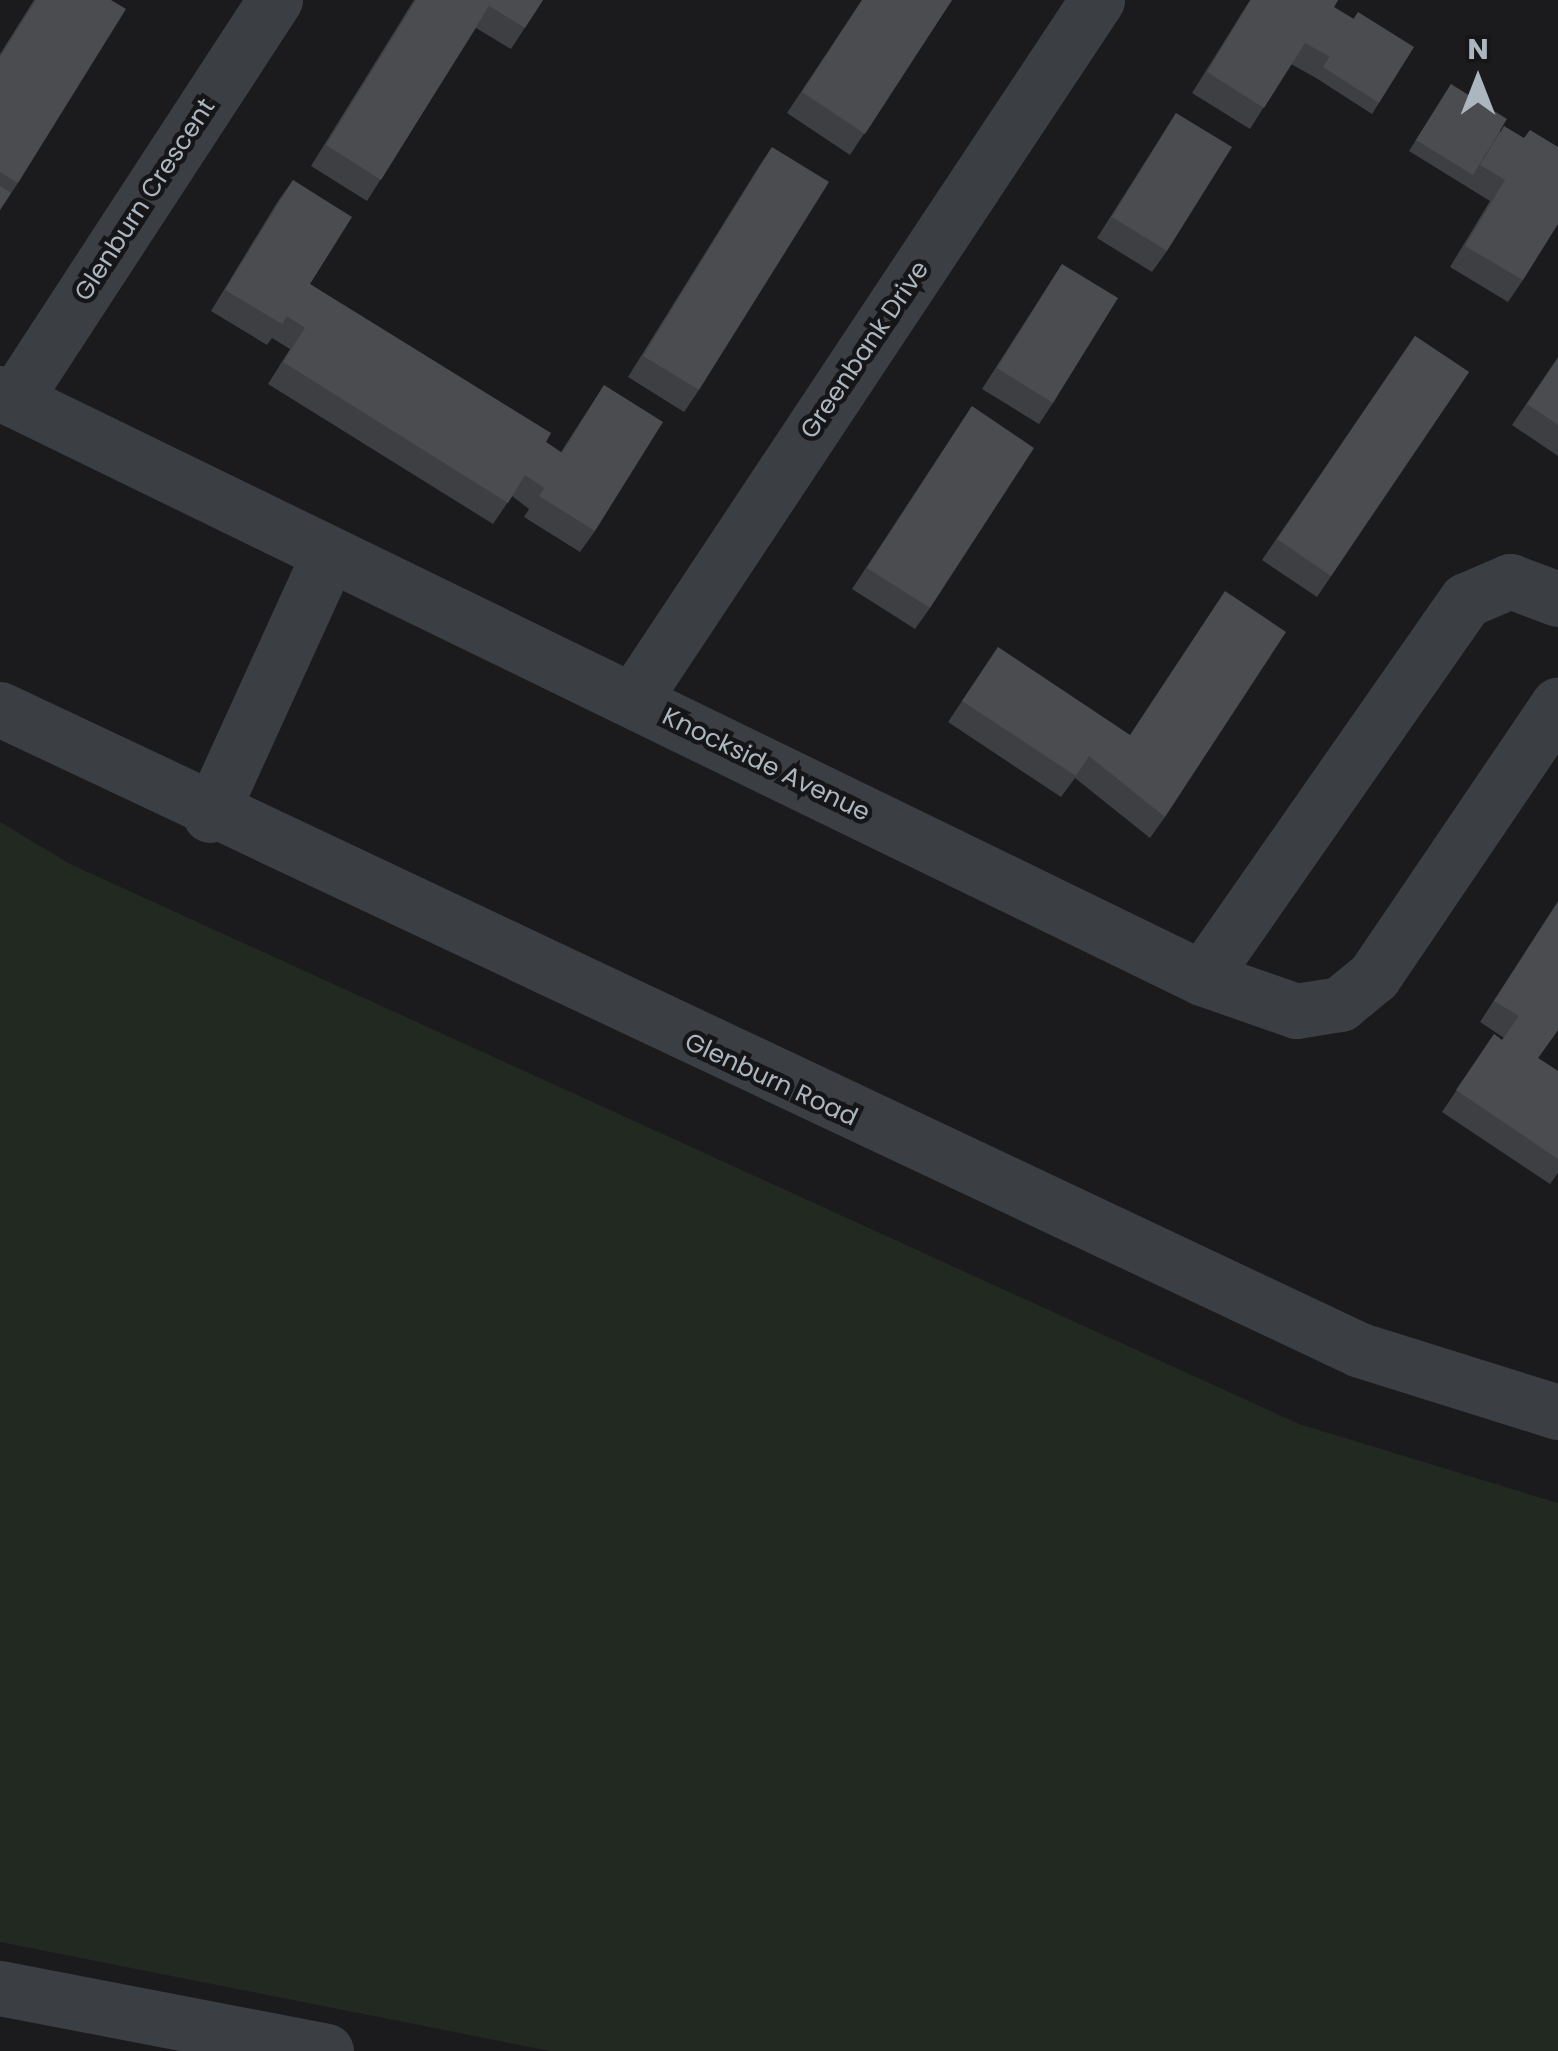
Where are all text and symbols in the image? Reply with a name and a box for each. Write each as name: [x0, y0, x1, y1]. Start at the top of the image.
north arrow: [1428, 30, 1528, 130]
text: N: [1467, 30, 1489, 69]
street label: Glenburn Crescent: [68, 93, 222, 307]
street label: Greenbank Drive: [794, 255, 936, 445]
street label: Knockside Avenue: [657, 702, 875, 828]
street label: Glenburn Road: [680, 1027, 862, 1133]

